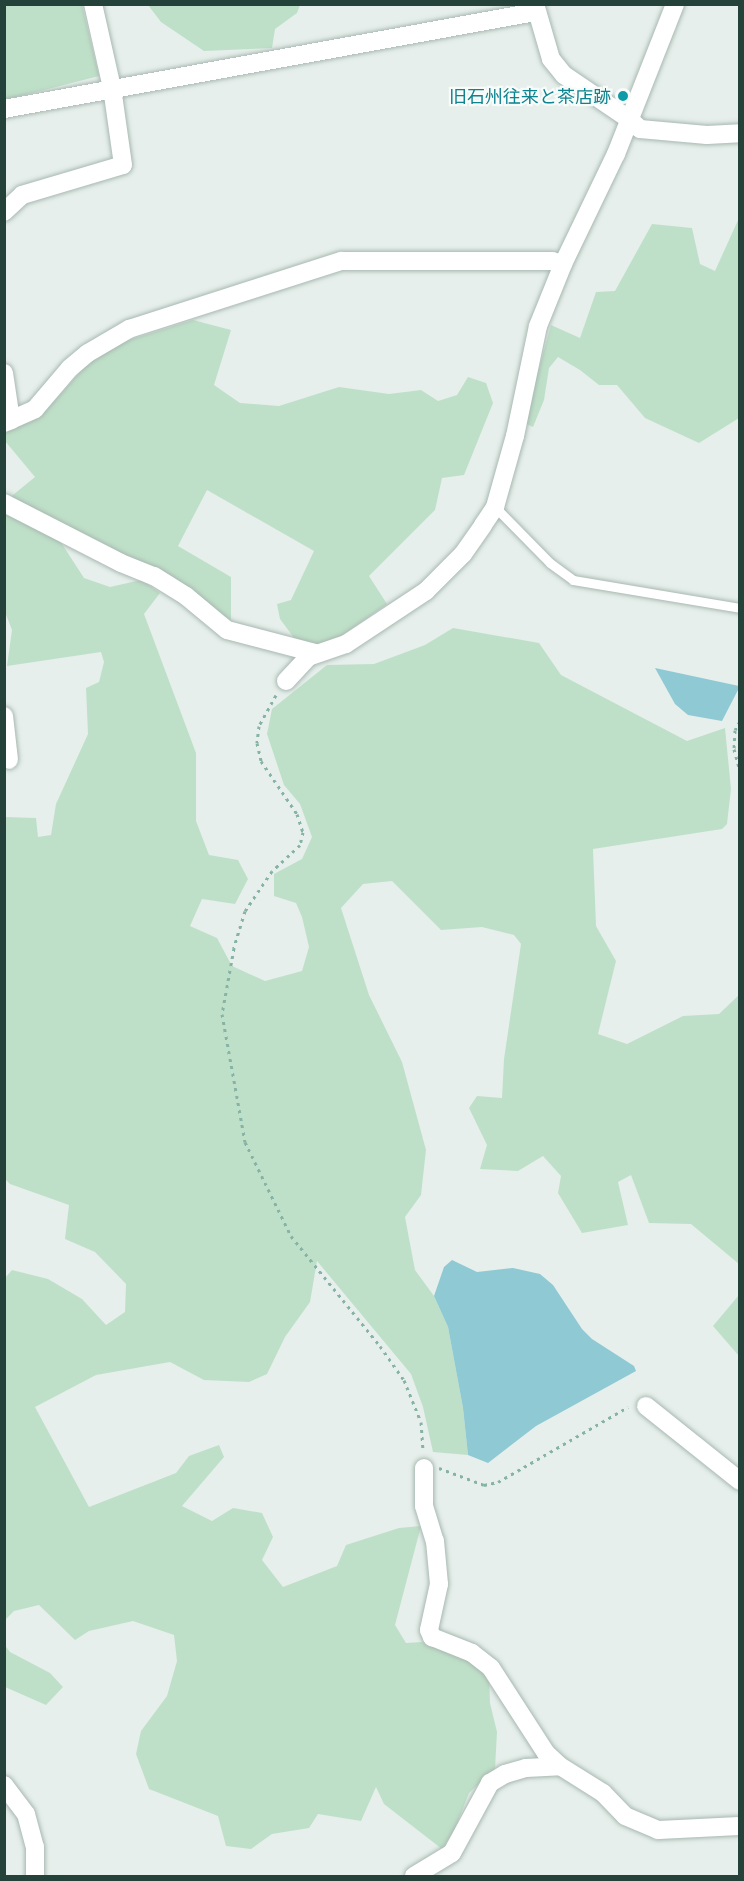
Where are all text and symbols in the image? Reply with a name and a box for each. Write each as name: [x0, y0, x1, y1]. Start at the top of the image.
place label: 旧石州往来と茶店跡: [449, 85, 611, 107]
marker: 旧石州往来と茶店跡: [616, 89, 630, 103]

